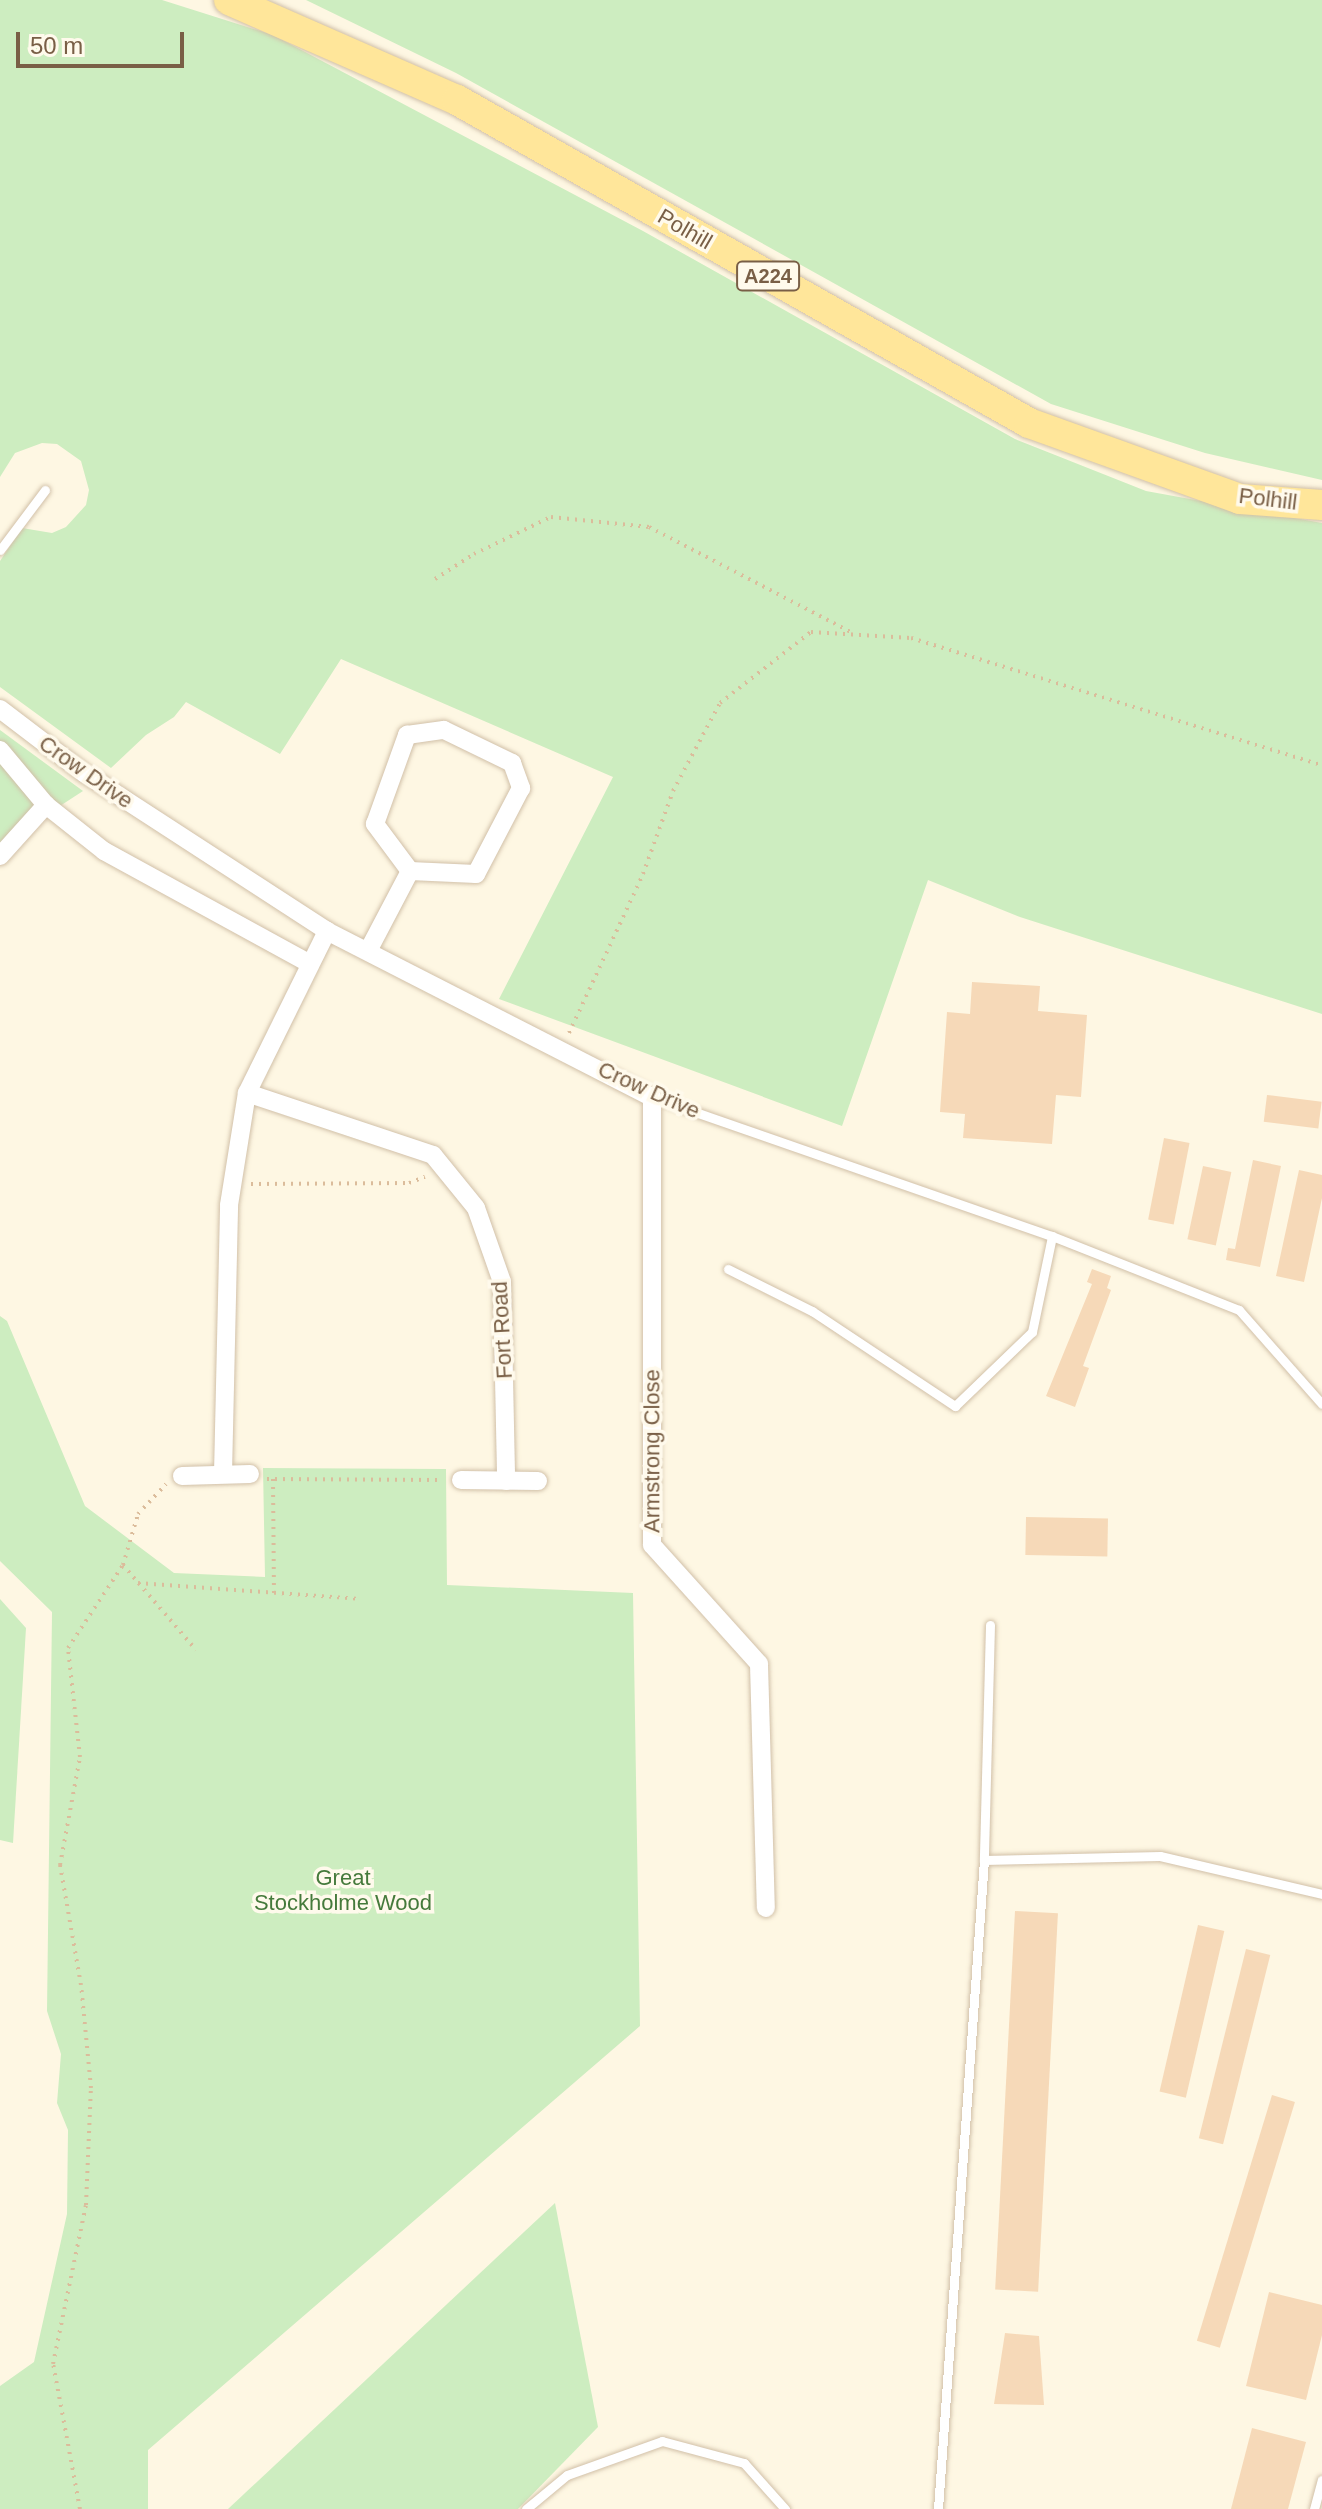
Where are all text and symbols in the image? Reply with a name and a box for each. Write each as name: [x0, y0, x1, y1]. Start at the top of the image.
scale bar: [20, 16, 188, 66]
text: 50 m: [30, 32, 83, 59]
street label: Polhill: [653, 203, 717, 255]
road number: A224: [736, 260, 800, 292]
street label: Polhill: [1237, 482, 1299, 516]
street label: Crow Drive: [34, 730, 138, 814]
street label: Crow Drive: [594, 1056, 704, 1124]
street label: Fort Road: [486, 1280, 518, 1380]
street label: Armstrong Close: [639, 1369, 665, 1533]
park label: Great Stockholme Wood: [254, 1864, 432, 1916]

